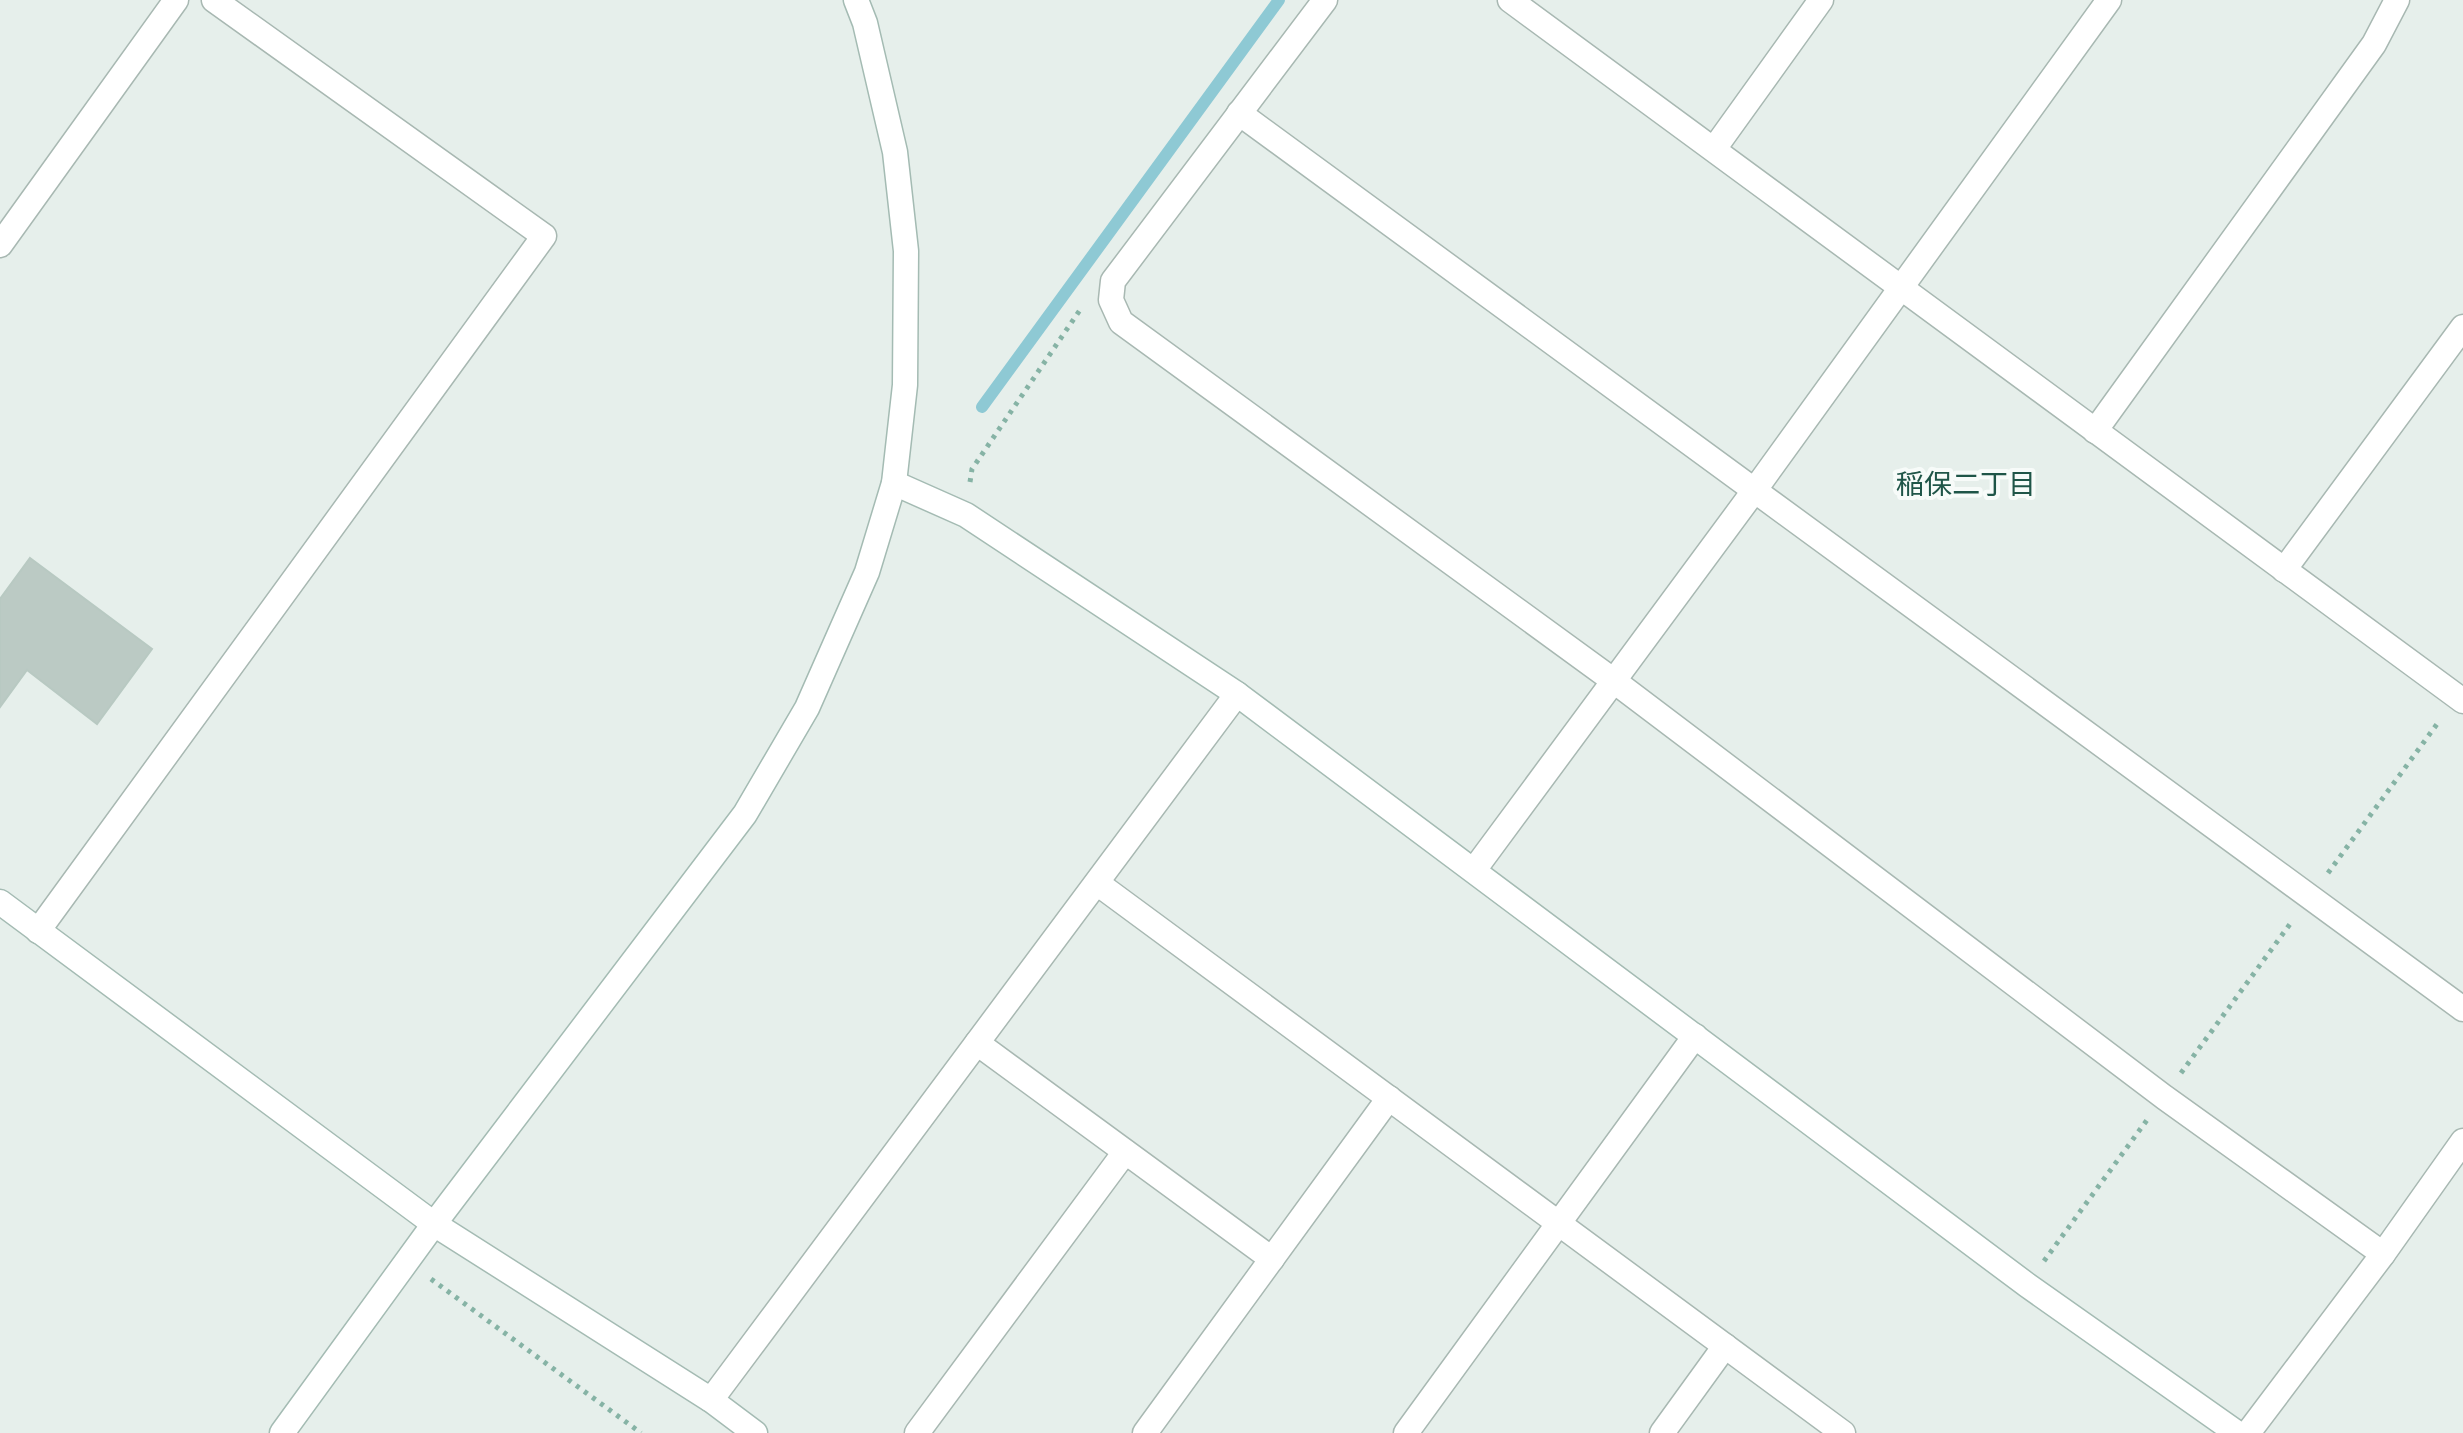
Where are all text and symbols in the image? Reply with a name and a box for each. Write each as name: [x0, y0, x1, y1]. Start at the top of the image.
district label: 稲保二丁目: [1896, 468, 2036, 499]

